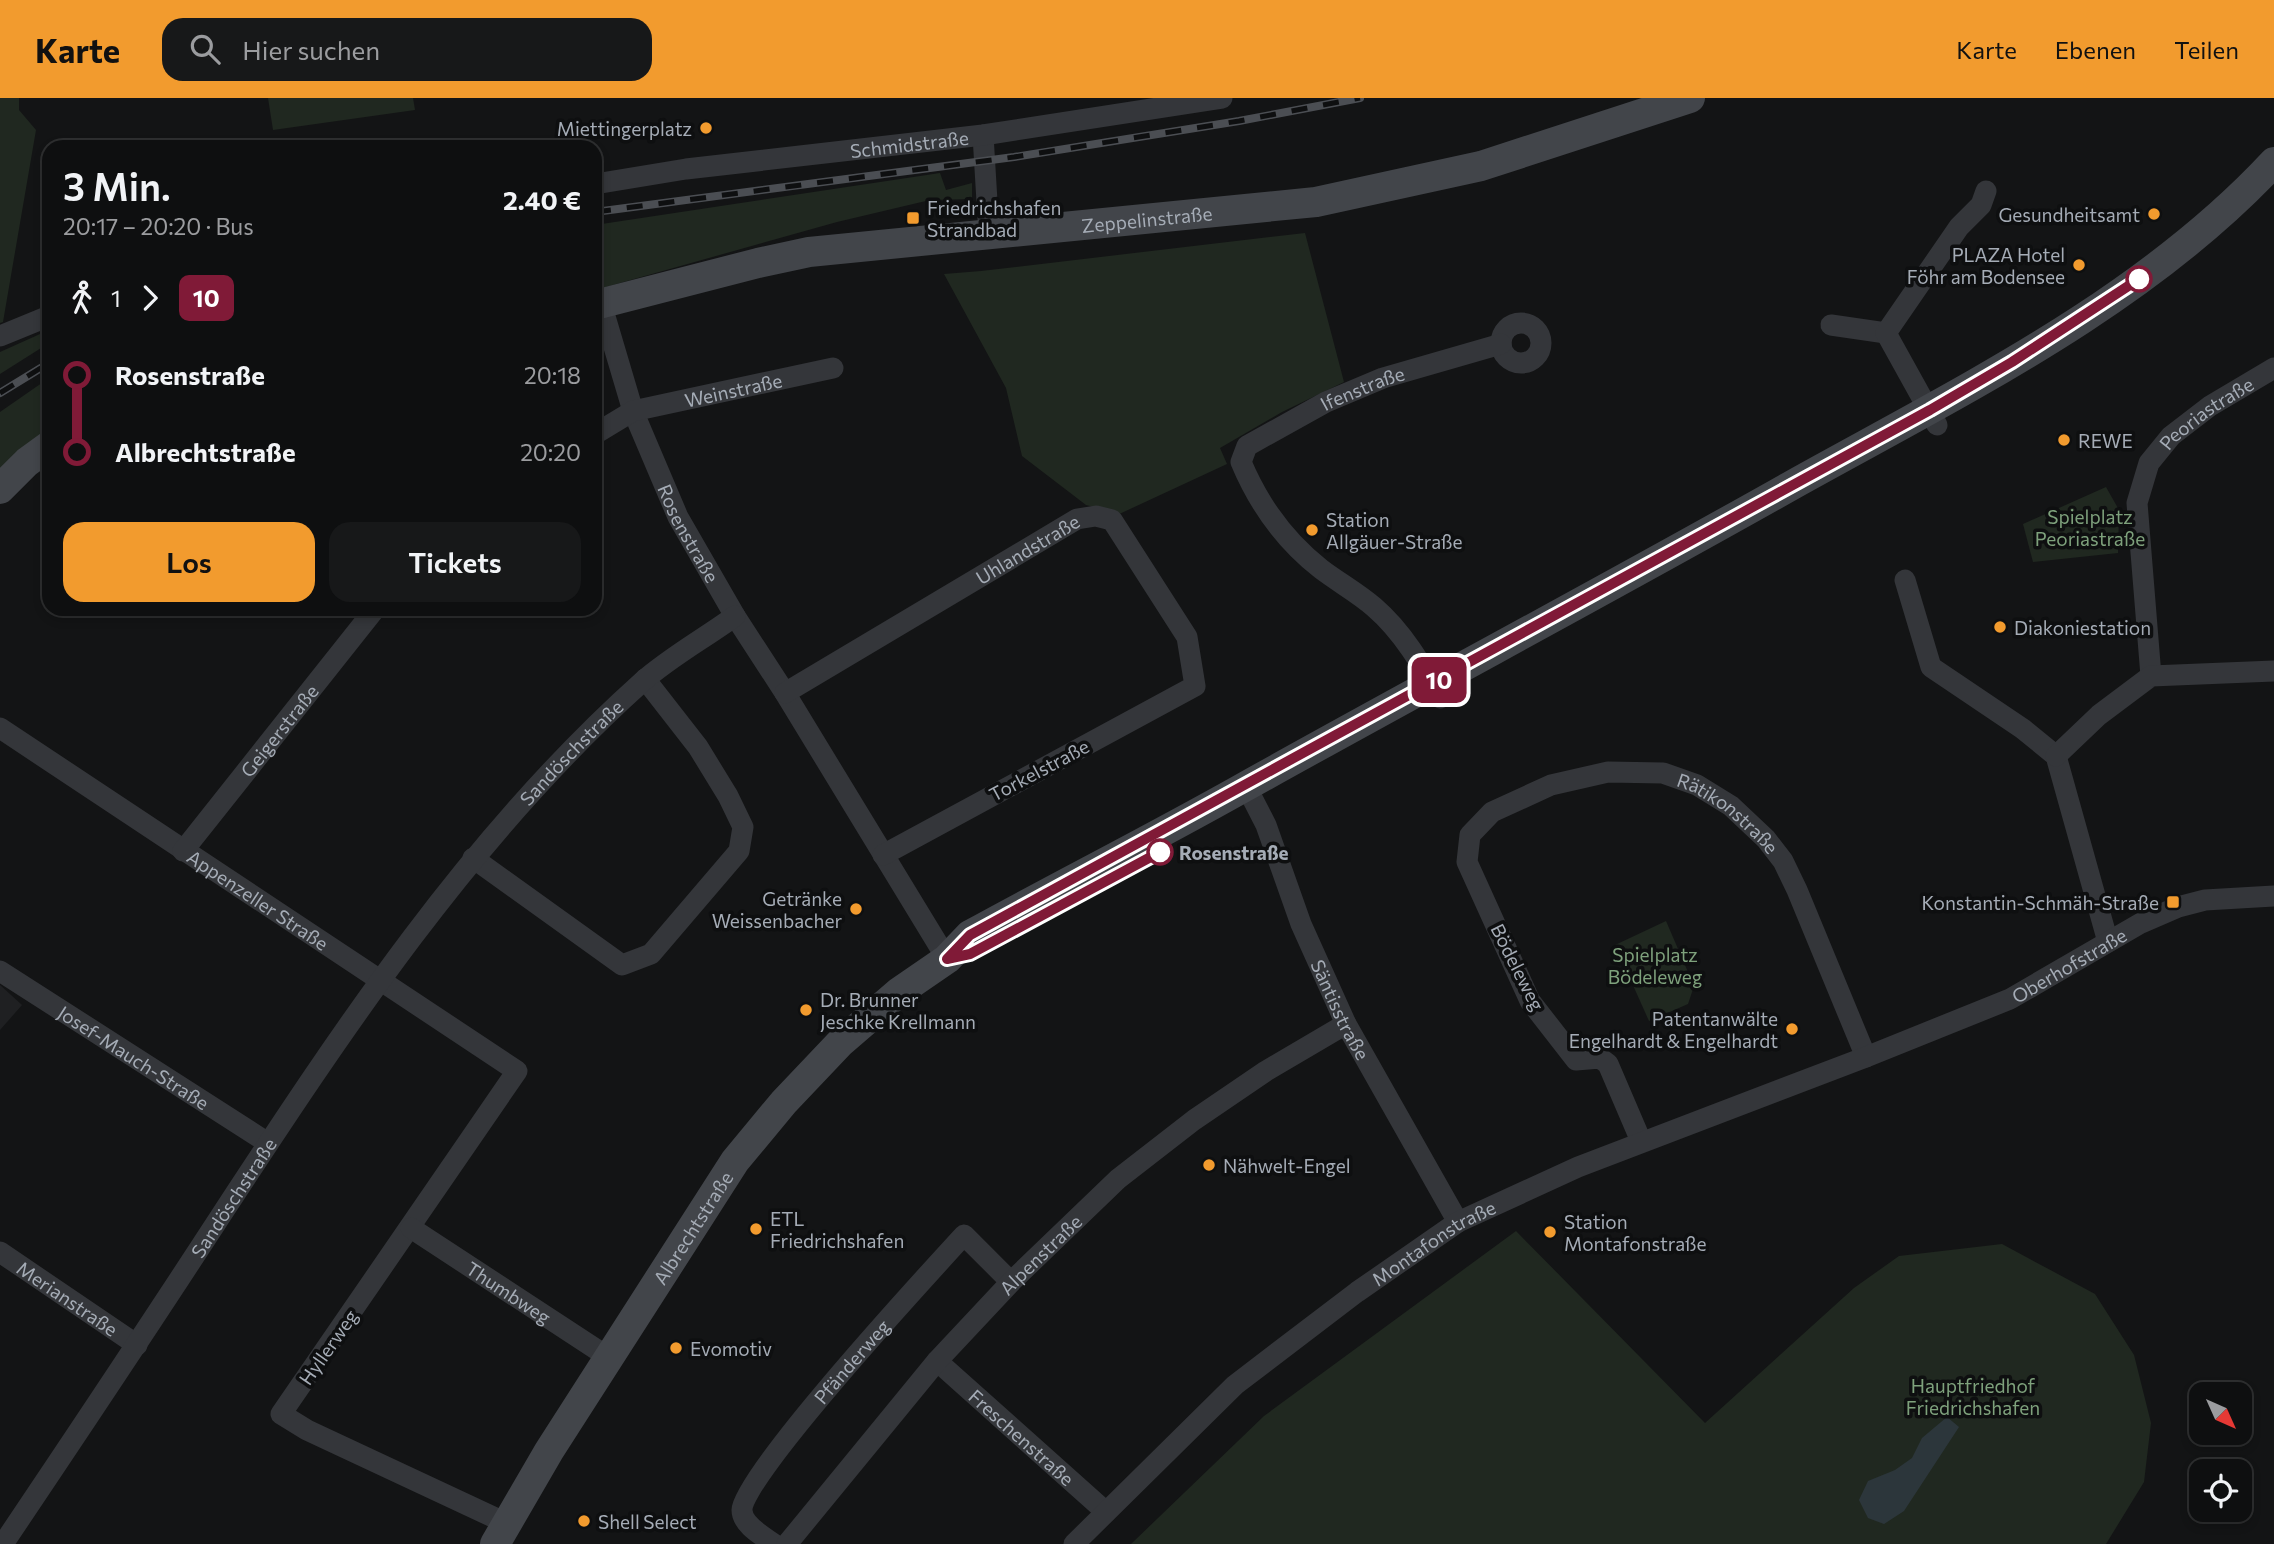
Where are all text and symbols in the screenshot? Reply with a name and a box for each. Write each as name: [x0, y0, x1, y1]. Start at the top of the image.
search box: [162, 18, 652, 81]
text: Karte: [35, 29, 120, 70]
icon: search: [186, 30, 224, 68]
text: Hier suchen: [242, 34, 380, 65]
text: Karte: [1956, 35, 2017, 64]
text: Ebenen: [2055, 35, 2136, 64]
text: Teilen: [2174, 35, 2239, 64]
place label: Miettingerplatz: [557, 117, 692, 140]
marker: Miettingerplatz: [698, 120, 714, 136]
street label: Schmidstraße: [849, 125, 970, 162]
text: 3 Min.: [63, 162, 171, 209]
text: 2.40 €: [503, 184, 581, 215]
place label: Friedrichshafen Strandbad: [927, 196, 1061, 241]
street label: Zeppelinstraße: [1080, 201, 1213, 237]
place label: Gesundheitsamt: [1998, 203, 2140, 226]
marker: Gesundheitsamt: [2146, 206, 2162, 222]
marker: Friedrichshafen Strandbad: [905, 210, 921, 226]
text: 20:17 – 20:20 · Bus: [63, 212, 254, 240]
place label: PLAZA Hotel Föhr am Bodensee: [1907, 243, 2065, 288]
marker: PLAZA Hotel Föhr am Bodensee: [2071, 257, 2087, 273]
unlabelled marker: [2126, 266, 2152, 292]
icon: walk: [63, 279, 101, 317]
icon: forward: [131, 279, 169, 317]
text: 10: [193, 283, 220, 312]
text: 1: [111, 284, 121, 312]
text: Rosenstraße: [115, 359, 265, 390]
text: 20:18: [524, 361, 581, 389]
street label: Ifenstraße: [1316, 361, 1407, 415]
street label: Weinstraße: [682, 368, 784, 411]
street label: Peoriastraße: [2154, 372, 2257, 454]
place label: REWE: [2078, 429, 2133, 452]
marker: REWE: [2056, 432, 2072, 448]
text: Albrechtstraße: [115, 436, 296, 467]
text: 20:20: [520, 438, 581, 466]
street label: Rosenstraße: [654, 480, 725, 586]
park label: Spielplatz Peoriastraße: [2035, 505, 2145, 550]
place label: Station Allgäuer-Straße: [1326, 508, 1463, 553]
street label: Uhlandstraße: [971, 509, 1083, 588]
button: Los: [63, 522, 315, 602]
button: Tickets: [329, 522, 581, 602]
marker: Station Allgäuer-Straße: [1304, 522, 1320, 538]
place label: Diakoniestation: [2014, 616, 2151, 639]
marker: Diakoniestation: [1992, 619, 2008, 635]
line badge: 10: [1408, 657, 1470, 703]
text: 10: [1426, 665, 1452, 694]
street label: Geigerstraße: [235, 680, 322, 781]
street label: Sandöschstraße: [514, 694, 627, 810]
street label: Torkelstraße: [985, 734, 1093, 806]
street label: Rätikonstraße: [1674, 767, 1784, 858]
marker: Rosenstraße: [1147, 839, 1173, 865]
place label: Rosenstraße: [1179, 841, 1289, 864]
street label: Appenzeller Straße: [183, 844, 333, 954]
place label: Getränke Weissenbacher: [712, 887, 842, 932]
place label: Konstantin-Schmäh-Straße: [1922, 891, 2159, 914]
marker: Konstantin-Schmäh-Straße: [2165, 894, 2181, 910]
marker: Getränke Weissenbacher: [848, 901, 864, 917]
street label: Bödeleweg: [1486, 920, 1550, 1014]
street label: Oberhofstraße: [2007, 923, 2130, 1007]
park label: Spielplatz Bödeleweg: [1608, 943, 1702, 988]
street label: Säntisstraße: [1307, 956, 1375, 1063]
place label: Dr. Brunner Jeschke Krellmann: [820, 988, 976, 1033]
street label: Josef-Mauch-Straße: [54, 1000, 214, 1114]
marker: Dr. Brunner Jeschke Krellmann: [798, 1002, 814, 1018]
place label: Patentanwälte Engelhardt & Engelhardt: [1569, 1007, 1778, 1052]
marker: Patentanwälte Engelhardt & Engelhardt: [1784, 1021, 1800, 1037]
street label: Sandöschstraße: [185, 1133, 281, 1262]
place label: Nähwelt-Engel: [1223, 1154, 1351, 1177]
marker: Nähwelt-Engel: [1201, 1157, 1217, 1173]
street label: Albrechtstraße: [648, 1167, 737, 1288]
street label: Montafonstraße: [1367, 1195, 1499, 1290]
place label: ETL Friedrichshafen: [770, 1207, 904, 1252]
street label: Alpenstraße: [994, 1209, 1086, 1299]
place label: Station Montafonstraße: [1564, 1210, 1707, 1255]
marker: ETL Friedrichshafen: [748, 1221, 764, 1237]
marker: Station Montafonstraße: [1542, 1224, 1558, 1240]
street label: Merianstraße: [13, 1256, 123, 1340]
street label: Thumbweg: [462, 1256, 556, 1328]
street label: Hyllerweg: [294, 1305, 362, 1389]
street label: Pfänderweg: [809, 1314, 894, 1408]
place label: Evomotiv: [690, 1337, 772, 1360]
marker: Evomotiv: [668, 1340, 684, 1356]
park label: Hauptfriedhof Friedrichshafen: [1906, 1374, 2040, 1419]
north arrow: [2189, 1382, 2252, 1446]
map controls: [2189, 1382, 2252, 1522]
street label: Freschenstraße: [965, 1384, 1079, 1490]
button: locate: [2189, 1459, 2252, 1522]
place label: Shell Select: [598, 1510, 697, 1533]
marker: Shell Select: [576, 1513, 592, 1529]

